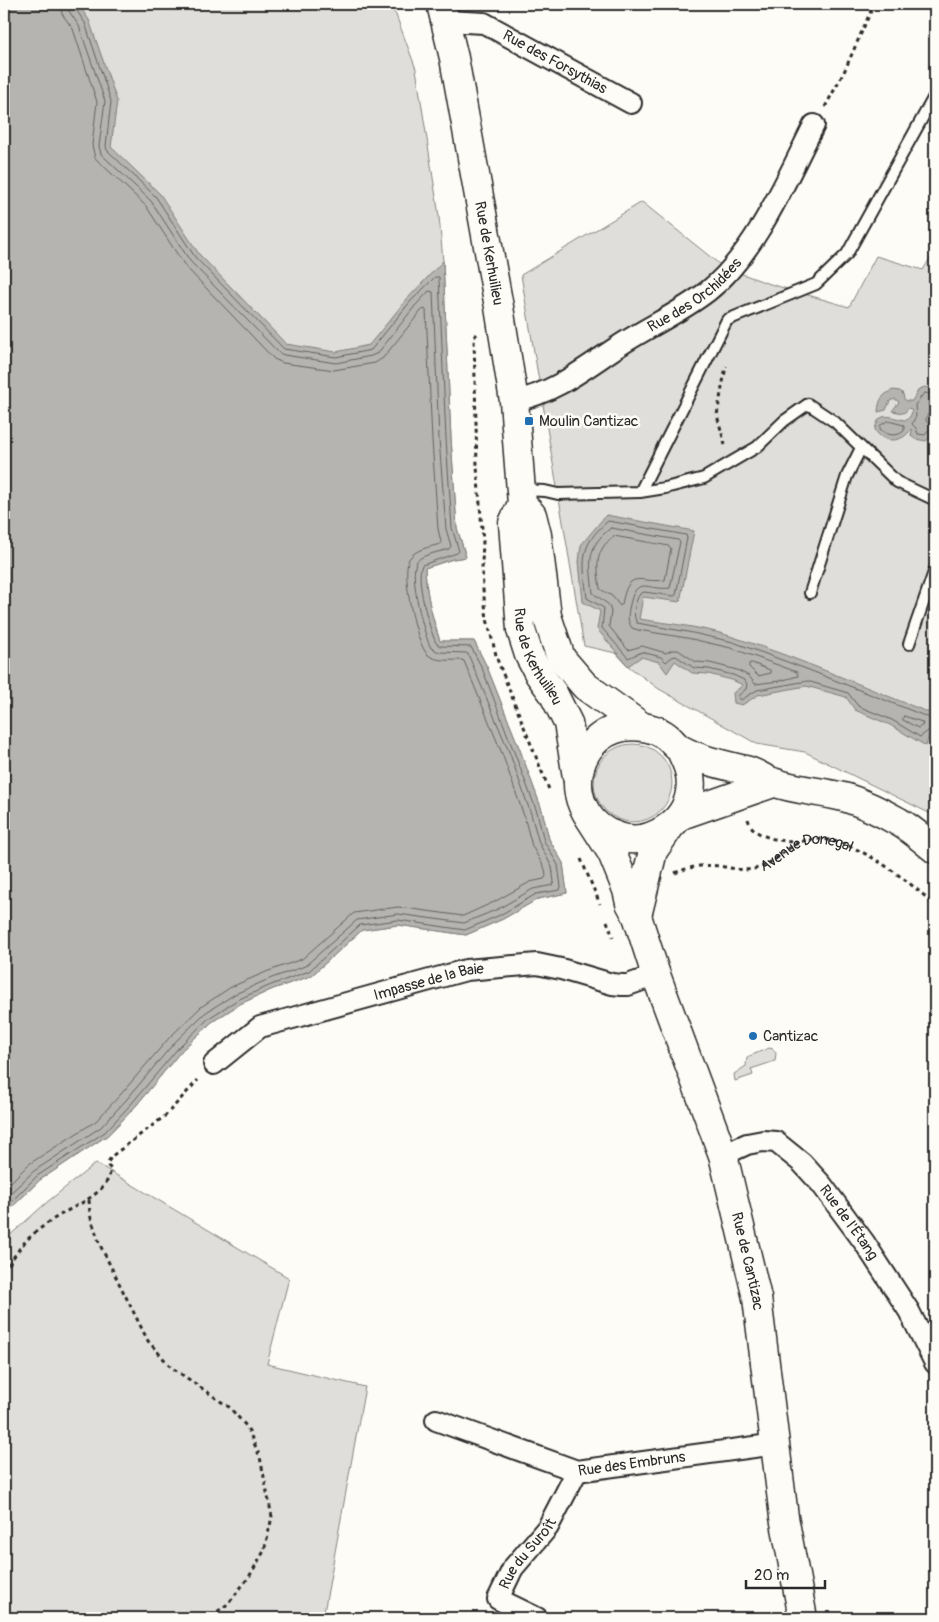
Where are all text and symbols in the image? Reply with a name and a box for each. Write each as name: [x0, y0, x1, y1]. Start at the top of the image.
street label: Rue des Forsythias: [499, 26, 611, 98]
street label: Rue de Kerhuilieu: [470, 200, 508, 307]
street label: Rue des Orchidées: [644, 254, 746, 337]
place label: Moulin Cantizac: [539, 412, 639, 431]
marker: Moulin Cantizac: [523, 415, 535, 427]
street label: Rue de Kerhuilieu: [509, 607, 566, 708]
street label: Avenue Donegal: [757, 830, 856, 876]
street label: Impasse de la Baie: [372, 959, 485, 1005]
place label: Cantizac: [763, 1027, 819, 1046]
marker: Cantizac: [747, 1030, 759, 1042]
street label: Rue de l'Étang: [815, 1181, 882, 1264]
street label: Rue de Cantizac: [727, 1210, 767, 1312]
street label: Rue des Embruns: [577, 1447, 687, 1481]
street label: Rue du Suroît: [495, 1514, 561, 1592]
scale bar: [746, 1557, 825, 1589]
text: 20 m: [754, 1566, 789, 1585]

